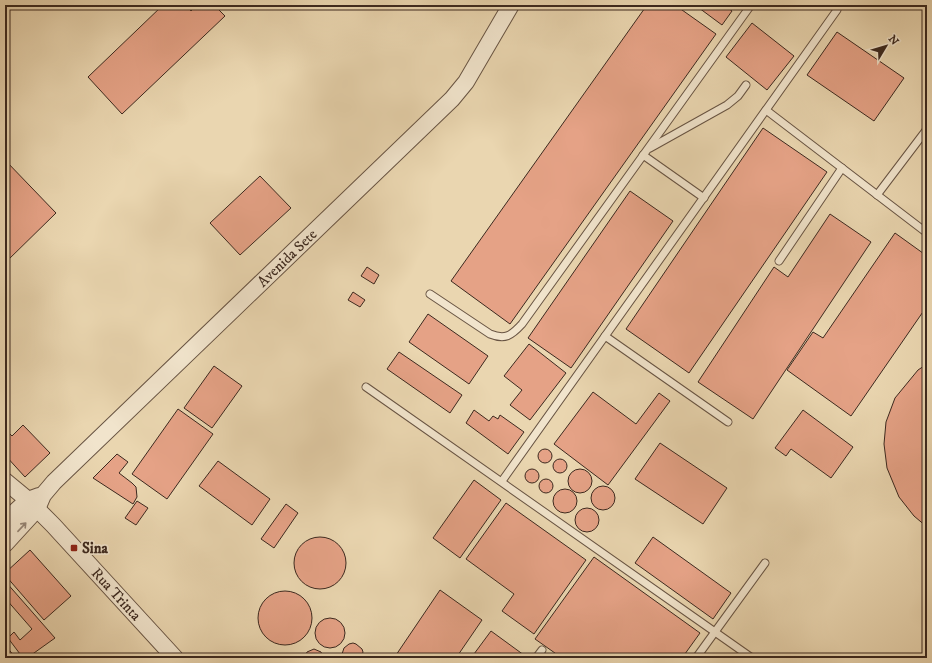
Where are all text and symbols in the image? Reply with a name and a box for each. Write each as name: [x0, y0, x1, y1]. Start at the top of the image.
north arrow: [866, 26, 906, 66]
text: N: [885, 33, 901, 48]
street label: Avenida Sete: [253, 225, 321, 291]
one-way arrow: [17, 522, 26, 532]
place label: Sina: [82, 539, 109, 558]
marker: Sina: [69, 543, 79, 553]
street label: Rua Trinta: [87, 564, 145, 625]

